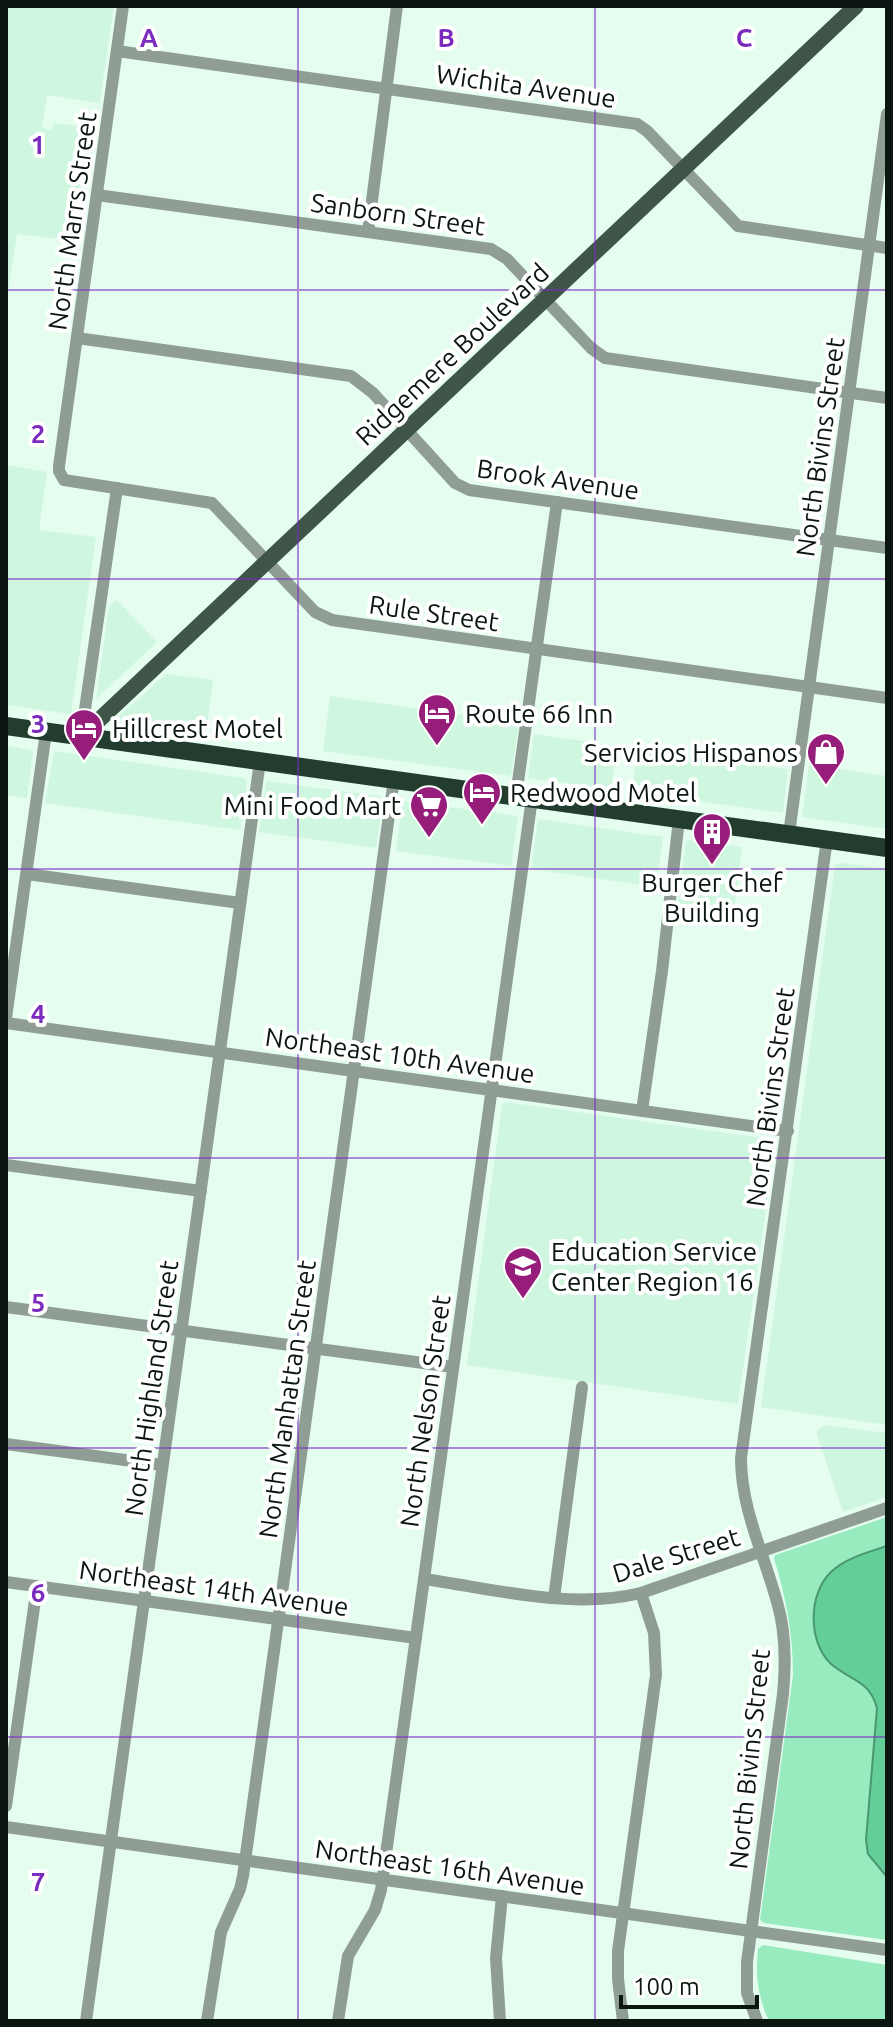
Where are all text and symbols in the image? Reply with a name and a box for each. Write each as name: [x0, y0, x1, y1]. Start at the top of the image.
text: A: [140, 23, 159, 52]
text: B: [437, 23, 455, 52]
text: C: [736, 23, 753, 52]
street label: Wichita Avenue: [434, 59, 618, 113]
street label: North Marrs Street: [42, 110, 102, 332]
text: 1: [31, 130, 45, 159]
street label: Sanborn Street: [309, 187, 487, 241]
street label: Ridgemere Boulevard: [350, 257, 554, 451]
street label: North Bivins Street: [790, 336, 850, 558]
text: 2: [31, 419, 45, 448]
street label: Brook Avenue: [475, 453, 641, 505]
street label: Rule Street: [367, 590, 501, 636]
hotel icon: Route 66 Inn: [416, 692, 458, 747]
place label: Route 66 Inn: [465, 699, 613, 728]
hotel icon: Hillcrest Motel: [63, 707, 105, 762]
text: 3: [31, 709, 45, 738]
place label: Hillcrest Motel: [112, 714, 283, 743]
shop icon: Servicios Hispanos: [805, 731, 847, 786]
place label: Servicios Hispanos: [584, 738, 798, 767]
hotel icon: Redwood Motel: [461, 771, 503, 826]
place label: Redwood Motel: [510, 778, 697, 807]
supermarket icon: Mini Food Mart: [408, 784, 450, 839]
place label: Mini Food Mart: [224, 791, 401, 820]
building icon: Burger Chef Building: [691, 811, 733, 866]
place label: Burger Chef Building: [641, 868, 784, 927]
street label: North Bivins Street: [740, 986, 800, 1208]
text: 4: [31, 999, 45, 1028]
street label: Northeast 10th Avenue: [263, 1022, 537, 1088]
place label: Education Service Center Region 16: [551, 1237, 757, 1296]
school or university icon: Education Service Center Region 16: [502, 1245, 544, 1300]
street label: North Highland Street: [119, 1258, 183, 1518]
street label: North Manhattan Street: [253, 1258, 321, 1540]
text: 5: [31, 1288, 45, 1317]
street label: North Nelson Street: [394, 1293, 456, 1529]
street label: Dale Street: [609, 1522, 743, 1588]
street label: Northeast 14th Avenue: [77, 1555, 351, 1621]
text: 6: [31, 1578, 45, 1607]
street label: North Bivins Street: [723, 1648, 775, 1870]
street label: Northeast 16th Avenue: [313, 1834, 587, 1900]
text: 7: [31, 1867, 45, 1896]
scale bar: [621, 1959, 757, 2009]
text: 100 m: [633, 1973, 700, 2000]

